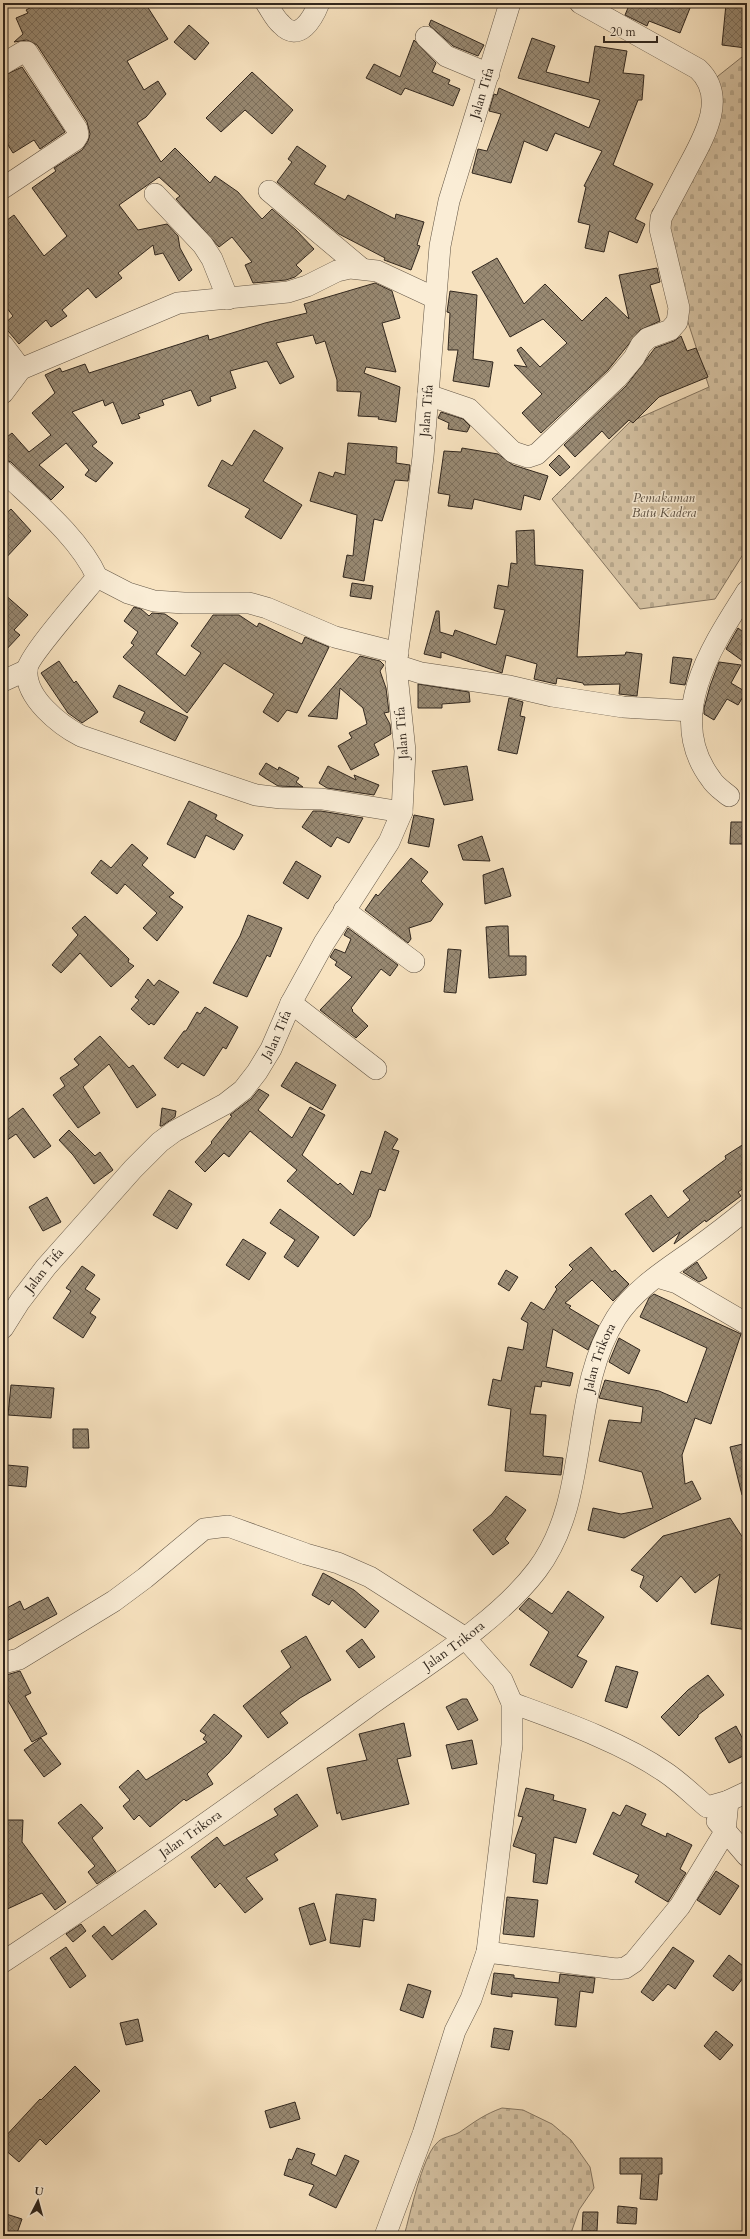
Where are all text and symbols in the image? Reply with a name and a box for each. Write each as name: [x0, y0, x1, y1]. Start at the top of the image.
scale bar: [604, 18, 657, 44]
text: 20 m: [610, 24, 637, 40]
street label: Jalan Tifa: [465, 65, 499, 123]
street label: Jalan Tifa: [415, 383, 438, 440]
park label: Pemakaman Batu Kadera: [632, 489, 696, 522]
street label: Jalan Tifa: [391, 706, 413, 762]
street label: Jalan Tifa: [256, 1007, 296, 1065]
street label: Jalan Tifa: [19, 1244, 68, 1298]
street label: Jalan Trikora: [579, 1319, 620, 1396]
street label: Jalan Trikora: [418, 1617, 489, 1676]
street label: Jalan Trikora: [154, 1806, 226, 1863]
north arrow: [18, 2181, 58, 2221]
text: U: [34, 2184, 44, 2199]

